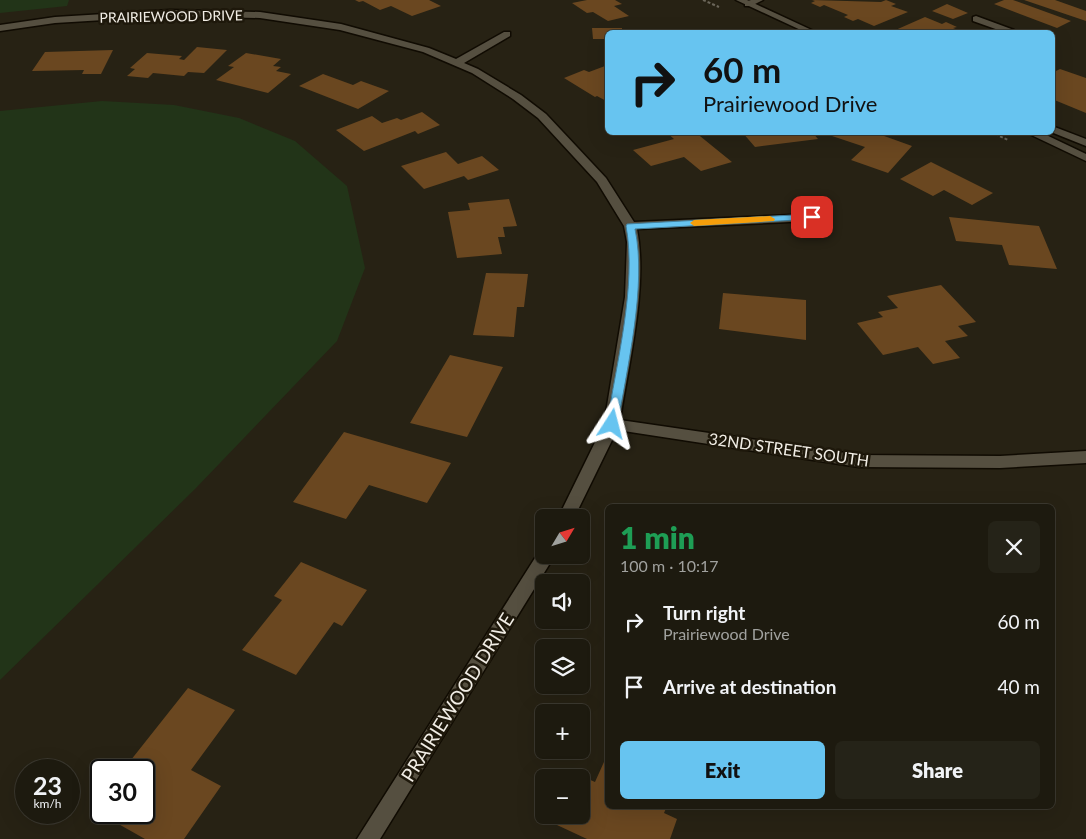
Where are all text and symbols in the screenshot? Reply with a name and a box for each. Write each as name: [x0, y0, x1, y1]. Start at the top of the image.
street label: PRAIRIEWOOD DRIVE: [99, 6, 243, 26]
text: 60 m: [703, 48, 781, 90]
icon: right: [620, 50, 685, 115]
text: Prairiewood Drive: [703, 90, 877, 117]
pin: [791, 196, 833, 238]
icon: arrive: [798, 203, 826, 231]
position arrow: [585, 397, 637, 449]
street label: 32ND STREET SOUTH: [708, 428, 870, 470]
north arrow: [535, 509, 590, 564]
map controls: [535, 509, 590, 824]
text: 1 min: [620, 519, 695, 555]
button: close: [988, 521, 1040, 573]
text: 100 m · 10:17: [620, 556, 719, 575]
button: sound: [535, 574, 590, 629]
text: Turn right: [663, 601, 745, 624]
street label: PRAIRIEWOOD DRIVE: [396, 608, 518, 786]
icon: right: [620, 608, 648, 636]
text: 60 m: [997, 610, 1040, 633]
text: Prairiewood Drive: [663, 624, 790, 643]
button: layers: [535, 639, 590, 694]
icon: arrive: [620, 673, 648, 701]
text: Arrive at destination: [663, 675, 836, 698]
text: 40 m: [997, 675, 1040, 698]
button: +: [535, 704, 590, 759]
button: Exit: [620, 741, 825, 799]
button: Share: [835, 741, 1040, 799]
speed limit sign: 30: [90, 759, 155, 824]
button: −: [535, 769, 590, 824]
text: 23: [33, 770, 62, 800]
text: km/h: [33, 796, 62, 811]

